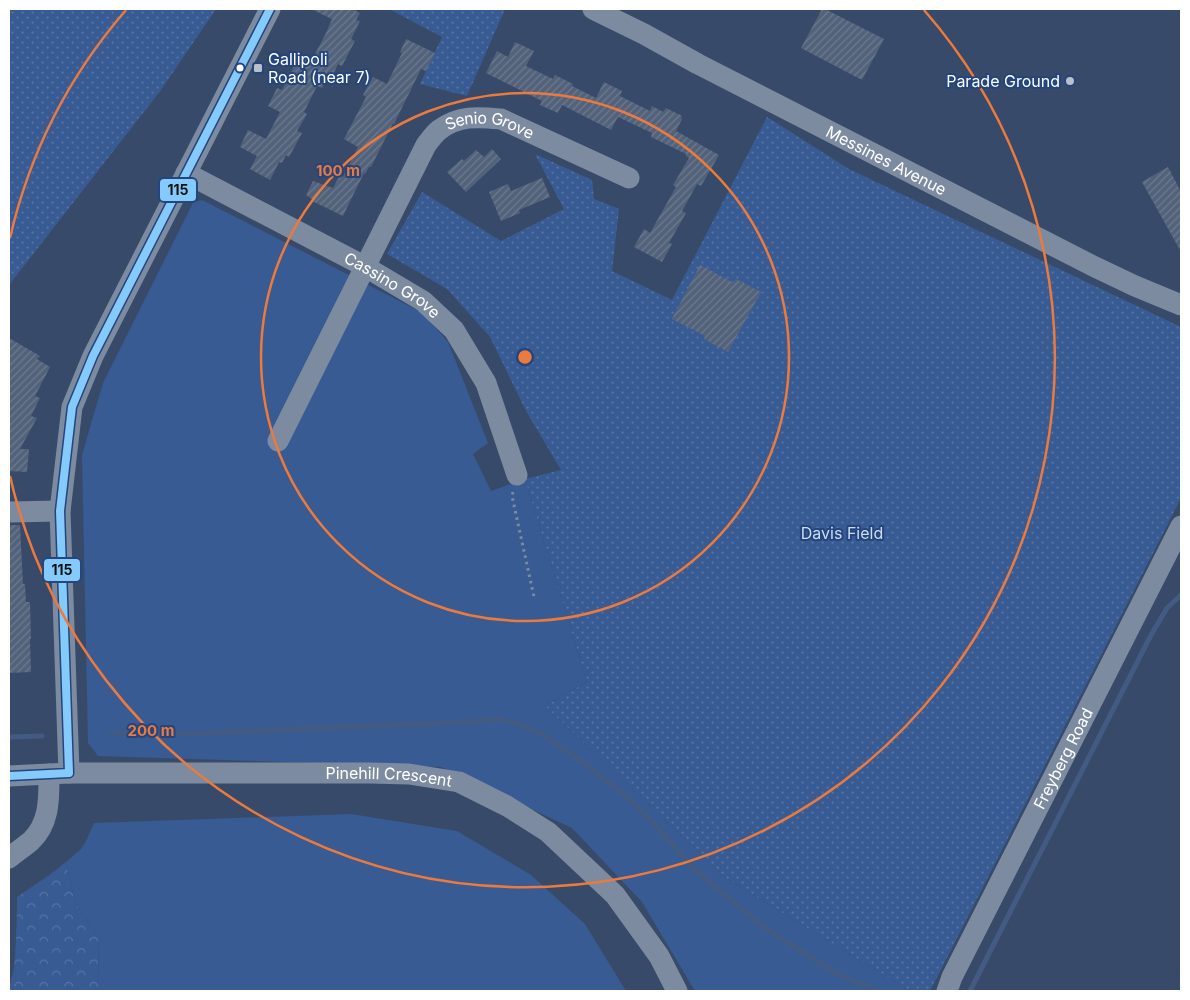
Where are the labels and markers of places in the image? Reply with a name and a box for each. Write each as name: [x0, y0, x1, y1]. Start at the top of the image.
place label: Gallipoli Road (near 7): [268, 49, 370, 87]
marker: Gallipoli Road (near 7): [252, 62, 264, 74]
unlabelled marker: [235, 63, 245, 73]
place label: Parade Ground: [946, 71, 1060, 91]
marker: Parade Ground: [1064, 75, 1076, 87]
centre of rings: [516, 348, 534, 366]

